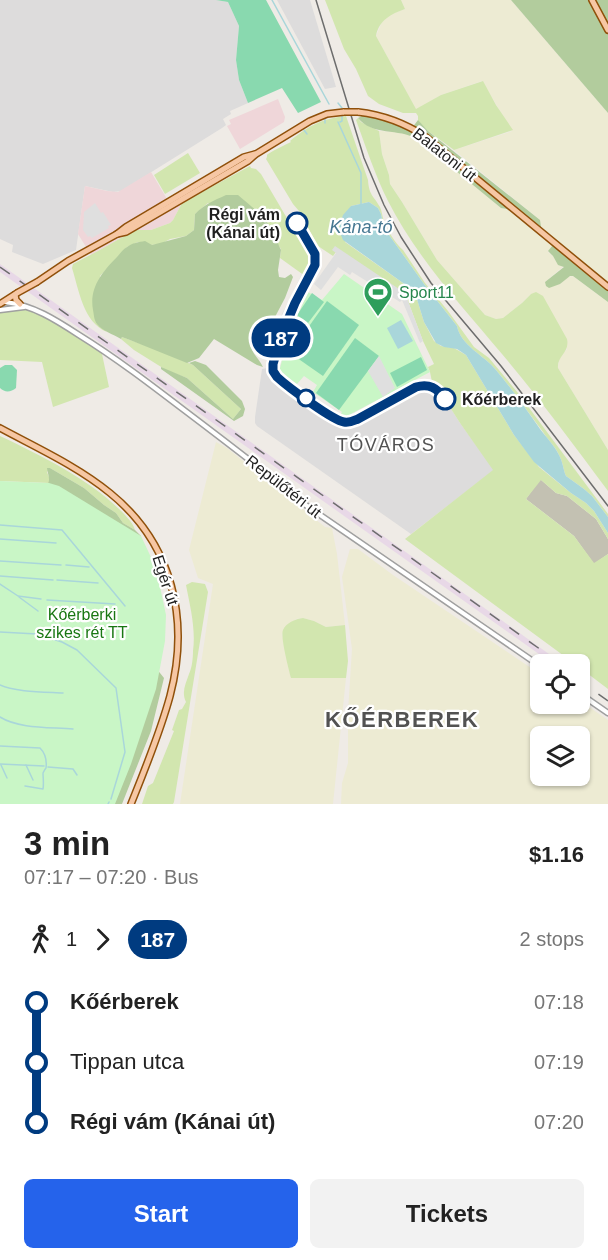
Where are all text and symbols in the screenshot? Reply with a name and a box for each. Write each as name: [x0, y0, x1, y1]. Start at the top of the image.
street label: Balatoni út: [410, 124, 480, 185]
place label: Régi vám (Kánai út): [206, 206, 280, 241]
marker: Régi vám (Kánai út): [286, 212, 308, 234]
water label: Kána-tó: [329, 217, 393, 237]
sports icon: Sport11: [362, 276, 394, 318]
place label: Sport11: [399, 284, 454, 301]
line badge: 187: [246, 318, 316, 358]
text: 187: [263, 327, 299, 350]
marker: Kőérberek: [434, 388, 456, 410]
unlabelled marker: [297, 389, 315, 407]
place label: Kőérberek: [462, 391, 541, 408]
district label: TÓVÁROS: [337, 434, 435, 455]
street label: Repülőtéri út: [243, 452, 325, 521]
street label: Egér út: [149, 553, 182, 608]
park label: Kőérberki szikes rét TT: [36, 606, 128, 641]
map controls: [530, 654, 590, 786]
button: locate: [530, 654, 590, 714]
district label: KŐÉRBEREK: [325, 707, 479, 732]
button: layers: [530, 726, 590, 786]
text: 3 min: [24, 825, 110, 862]
text: $1.16: [529, 842, 584, 867]
text: 07:17 – 07:20 · Bus: [24, 866, 199, 888]
icon: walk: [24, 923, 57, 956]
icon: forward: [86, 923, 119, 956]
text: 1: [66, 928, 77, 950]
text: 187: [140, 928, 175, 951]
text: 2 stops: [520, 928, 584, 950]
text: Kőérberek: [70, 989, 179, 1014]
text: 07:18: [534, 991, 584, 1013]
text: Tippan utca: [70, 1049, 184, 1074]
text: 07:19: [534, 1051, 584, 1073]
text: Régi vám (Kánai út): [70, 1109, 275, 1134]
text: 07:20: [534, 1111, 584, 1133]
button: Start: [24, 1179, 298, 1248]
button: Tickets: [310, 1179, 584, 1248]

